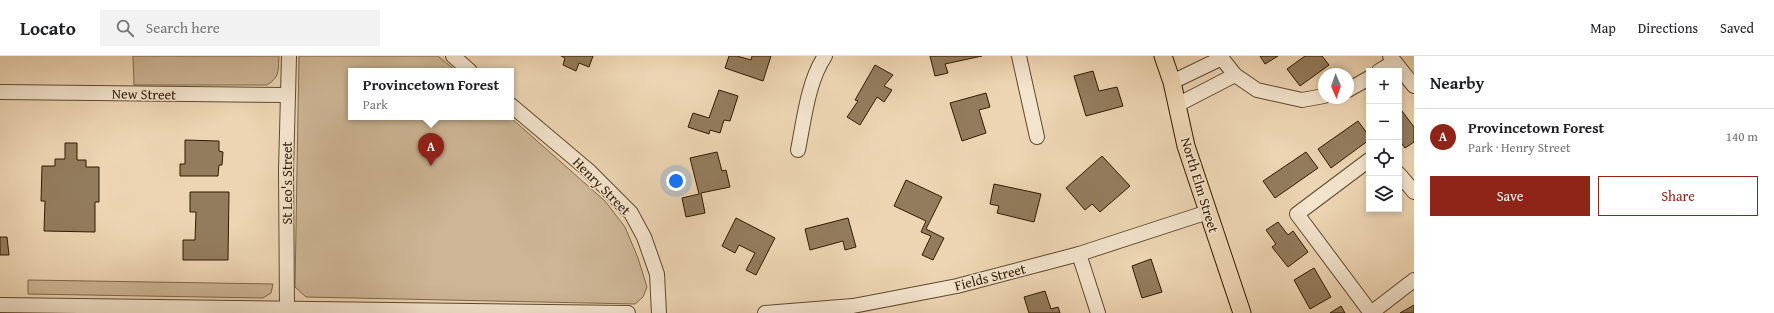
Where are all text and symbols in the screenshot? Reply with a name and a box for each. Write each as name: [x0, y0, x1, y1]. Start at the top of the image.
search box: [100, 10, 380, 46]
text: Locato: [20, 14, 76, 42]
icon: search: [114, 17, 136, 39]
text: Search here: [146, 17, 220, 38]
text: Map: [1590, 18, 1616, 38]
text: Directions: [1638, 18, 1698, 38]
text: Saved: [1720, 18, 1754, 38]
popup: [348, 68, 514, 120]
north arrow: [1318, 68, 1354, 104]
map controls: [1366, 68, 1402, 212]
button: +: [1366, 68, 1402, 104]
text: Nearby: [1430, 70, 1484, 95]
text: Provincetown Forest: [363, 74, 499, 95]
street label: New Street: [112, 83, 176, 105]
text: Park: [363, 95, 388, 114]
button: −: [1366, 104, 1402, 140]
text: Provincetown Forest: [1468, 117, 1604, 138]
text: A: [1439, 127, 1447, 146]
text: 140 m: [1726, 127, 1758, 146]
pin: A: [418, 133, 444, 166]
street label: North Elm Street: [1176, 135, 1224, 235]
text: Park · Henry Street: [1468, 138, 1571, 157]
button: locate: [1366, 140, 1402, 176]
street label: St Leo's Street: [277, 141, 297, 225]
street label: Henry Street: [568, 152, 636, 220]
your location: [666, 171, 686, 191]
button: layers: [1366, 176, 1402, 212]
button: Save: [1430, 176, 1590, 216]
button: Share: [1598, 176, 1758, 216]
street label: Fields Street: [952, 258, 1028, 296]

